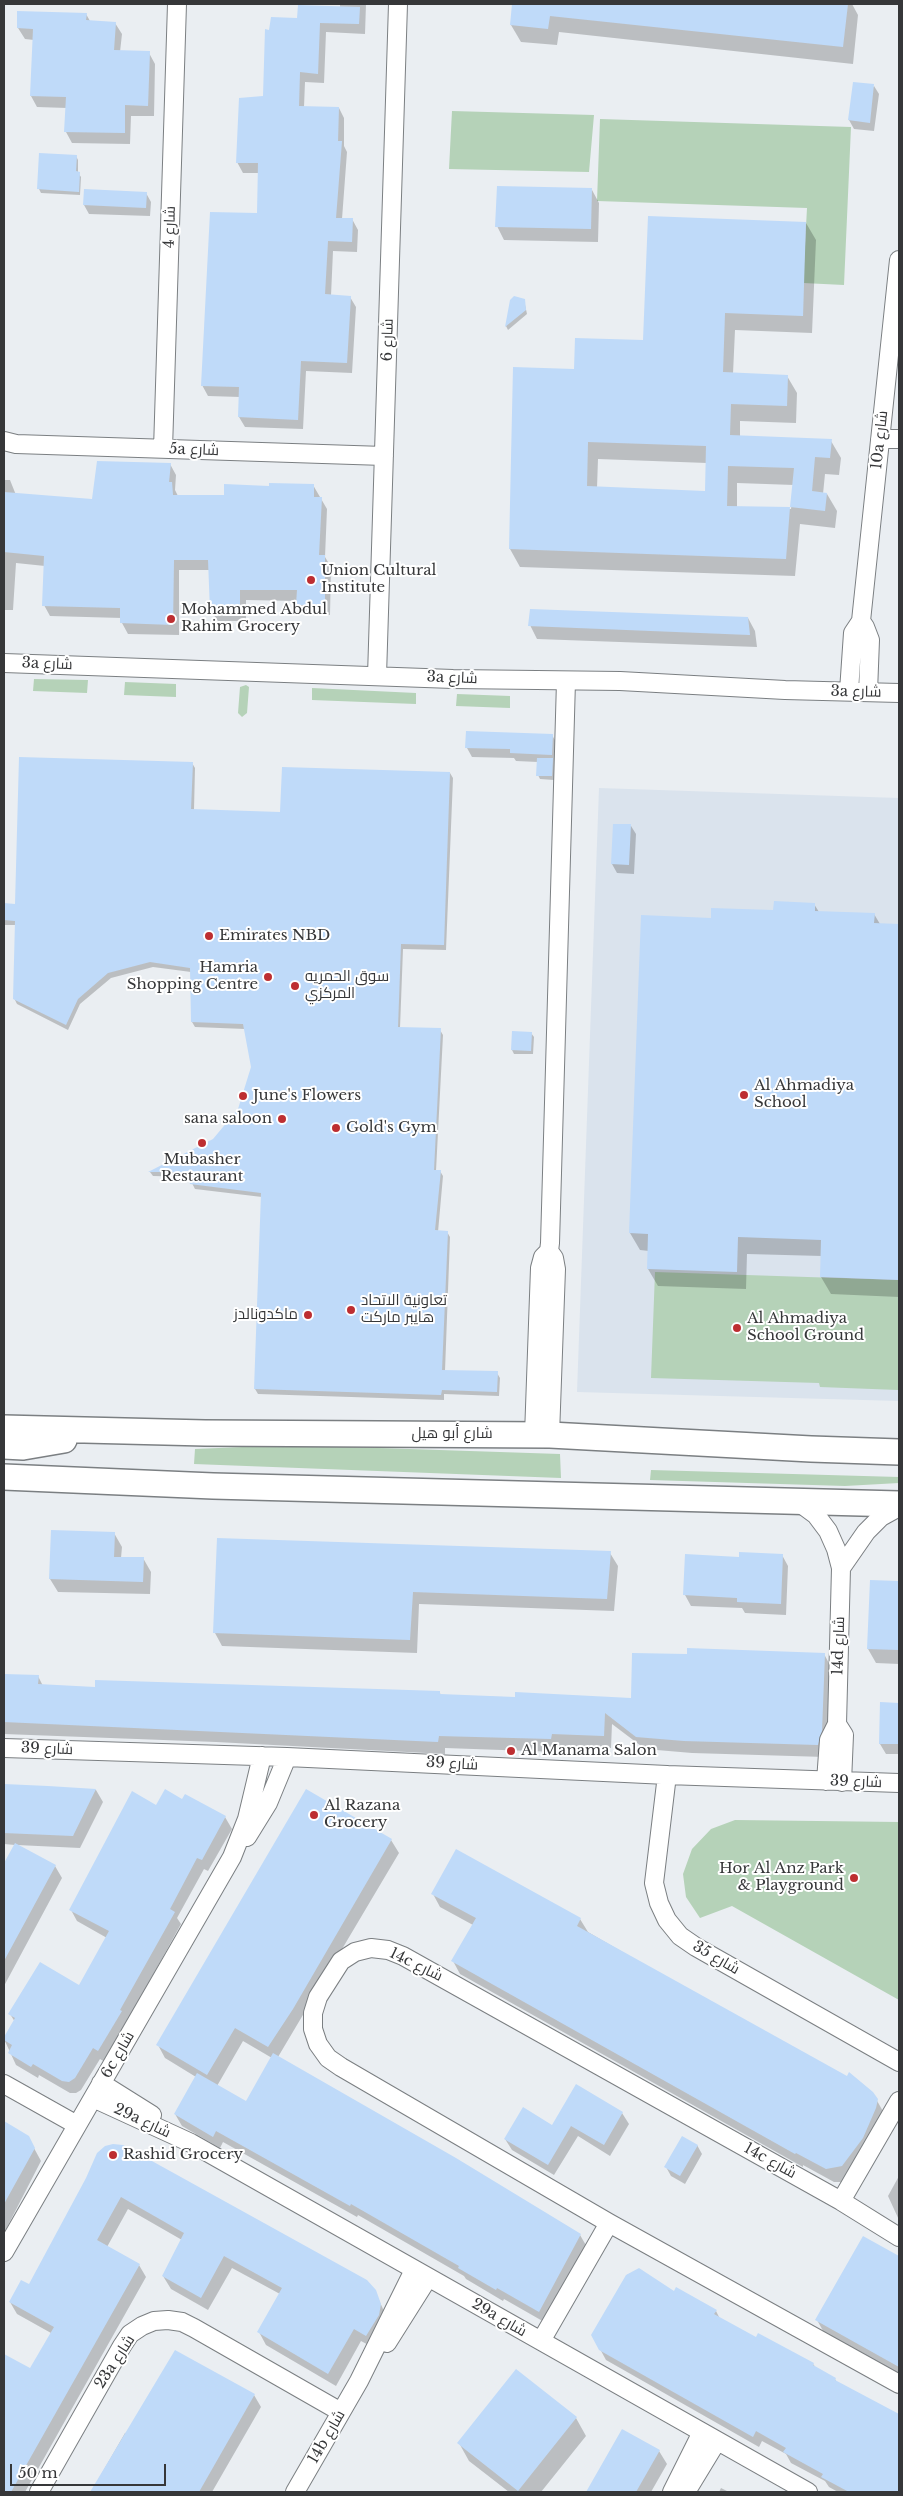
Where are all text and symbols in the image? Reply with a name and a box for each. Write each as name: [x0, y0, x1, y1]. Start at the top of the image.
street label: شارع 4: [160, 206, 180, 248]
street label: شارع 6: [379, 318, 397, 362]
street label: 10a شارع: [868, 410, 892, 470]
street label: 5a شارع: [169, 440, 219, 460]
place label: Union Cultural Institute: [321, 562, 436, 597]
marker: Union Cultural Institute: [305, 574, 317, 586]
place label: Mohammed Abdul Rahim Grocery: [181, 601, 327, 636]
marker: Mohammed Abdul Rahim Grocery: [165, 613, 177, 625]
street label: 3a شارع: [21, 654, 73, 674]
street label: 3a شارع: [426, 668, 478, 688]
street label: 3a شارع: [830, 683, 882, 701]
place label: Emirates NBD: [219, 927, 330, 945]
marker: Emirates NBD: [203, 930, 215, 942]
place label: Hamria Shopping Centre: [127, 959, 258, 994]
place label: سوق الحمريه المركزي: [305, 968, 389, 1003]
marker: Hamria Shopping Centre: [262, 971, 274, 983]
marker: سوق الحمريه المركزي: [289, 980, 301, 992]
place label: Al Ahmadiya School: [754, 1077, 854, 1112]
place label: June's Flowers: [253, 1087, 361, 1105]
marker: Al Ahmadiya School: [738, 1089, 750, 1101]
marker: June's Flowers: [237, 1090, 249, 1102]
place label: sana saloon: [184, 1110, 272, 1128]
marker: sana saloon: [276, 1113, 288, 1125]
place label: Gold's Gym: [346, 1119, 437, 1137]
marker: Gold's Gym: [330, 1122, 342, 1134]
marker: Mubasher Restaurant: [196, 1137, 208, 1149]
place label: Mubasher Restaurant: [161, 1151, 243, 1186]
place label: تعاونية الاتحاد هايبر ماركت: [361, 1292, 447, 1327]
marker: تعاونية الاتحاد هايبر ماركت: [345, 1304, 357, 1316]
place label: ماكدونالدز: [234, 1306, 298, 1324]
marker: ماكدونالدز: [302, 1309, 314, 1321]
place label: Al Ahmadiya School Ground: [747, 1310, 864, 1345]
marker: Al Ahmadiya School Ground: [731, 1322, 743, 1334]
street label: شارع أبو هيل: [411, 1425, 493, 1443]
street label: 14d شارع: [829, 1616, 849, 1676]
street label: شارع 39: [21, 1739, 73, 1759]
place label: Al Manama Salon: [521, 1742, 657, 1760]
marker: Al Manama Salon: [505, 1745, 517, 1757]
street label: شارع 39: [425, 1754, 479, 1774]
street label: شارع 39: [830, 1772, 882, 1792]
place label: Al Razana Grocery: [324, 1797, 400, 1832]
marker: Al Razana Grocery: [308, 1809, 320, 1821]
place label: Hor Al Anz Park & Playground: [719, 1860, 844, 1895]
marker: Hor Al Anz Park & Playground: [848, 1872, 860, 1884]
street label: شارع 35: [689, 1937, 743, 1979]
street label: 14c شارع: [386, 1944, 446, 1986]
street label: 6c شارع: [97, 2028, 139, 2082]
street label: 29a شارع: [111, 2100, 173, 2142]
street label: 14c شارع: [741, 2139, 799, 2183]
place label: Rashid Grocery: [123, 2146, 243, 2164]
marker: Rashid Grocery: [107, 2149, 119, 2161]
street label: 29a شارع: [468, 2295, 530, 2341]
street label: 23a شارع: [91, 2332, 139, 2392]
street label: 14b شارع: [305, 2407, 349, 2467]
scale bar: [12, 2454, 169, 2486]
text: 50 m: [18, 2463, 58, 2482]

